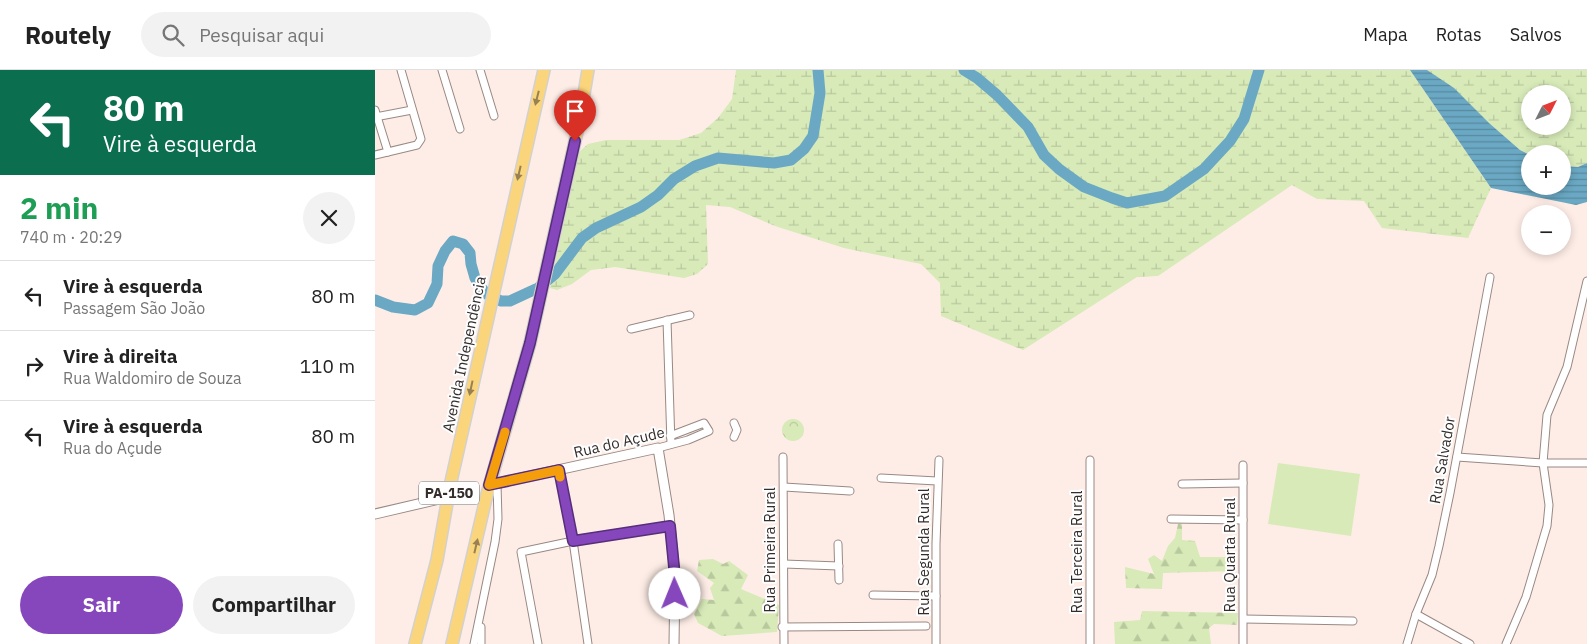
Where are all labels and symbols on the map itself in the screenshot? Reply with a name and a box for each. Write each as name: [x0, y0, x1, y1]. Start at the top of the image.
north arrow: [1521, 85, 1571, 135]
one-way arrow: [533, 90, 541, 105]
pin: [554, 90, 596, 141]
one-way arrow: [515, 166, 523, 181]
street label: Avenida Independência: [438, 274, 490, 434]
one-way arrow: [467, 381, 475, 397]
street label: Rua Salvador: [1425, 414, 1459, 505]
street label: Rua do Açude: [572, 422, 666, 462]
road number: PA-150: [419, 482, 479, 504]
street label: Rua Primeira Rural: [760, 487, 779, 613]
street label: Rua Segunda Rural: [914, 488, 933, 616]
street label: Rua Terceira Rural: [1067, 490, 1086, 614]
street label: Rua Quarta Rural: [1220, 498, 1239, 612]
one-way arrow: [472, 538, 480, 553]
position arrow: [648, 567, 700, 619]

